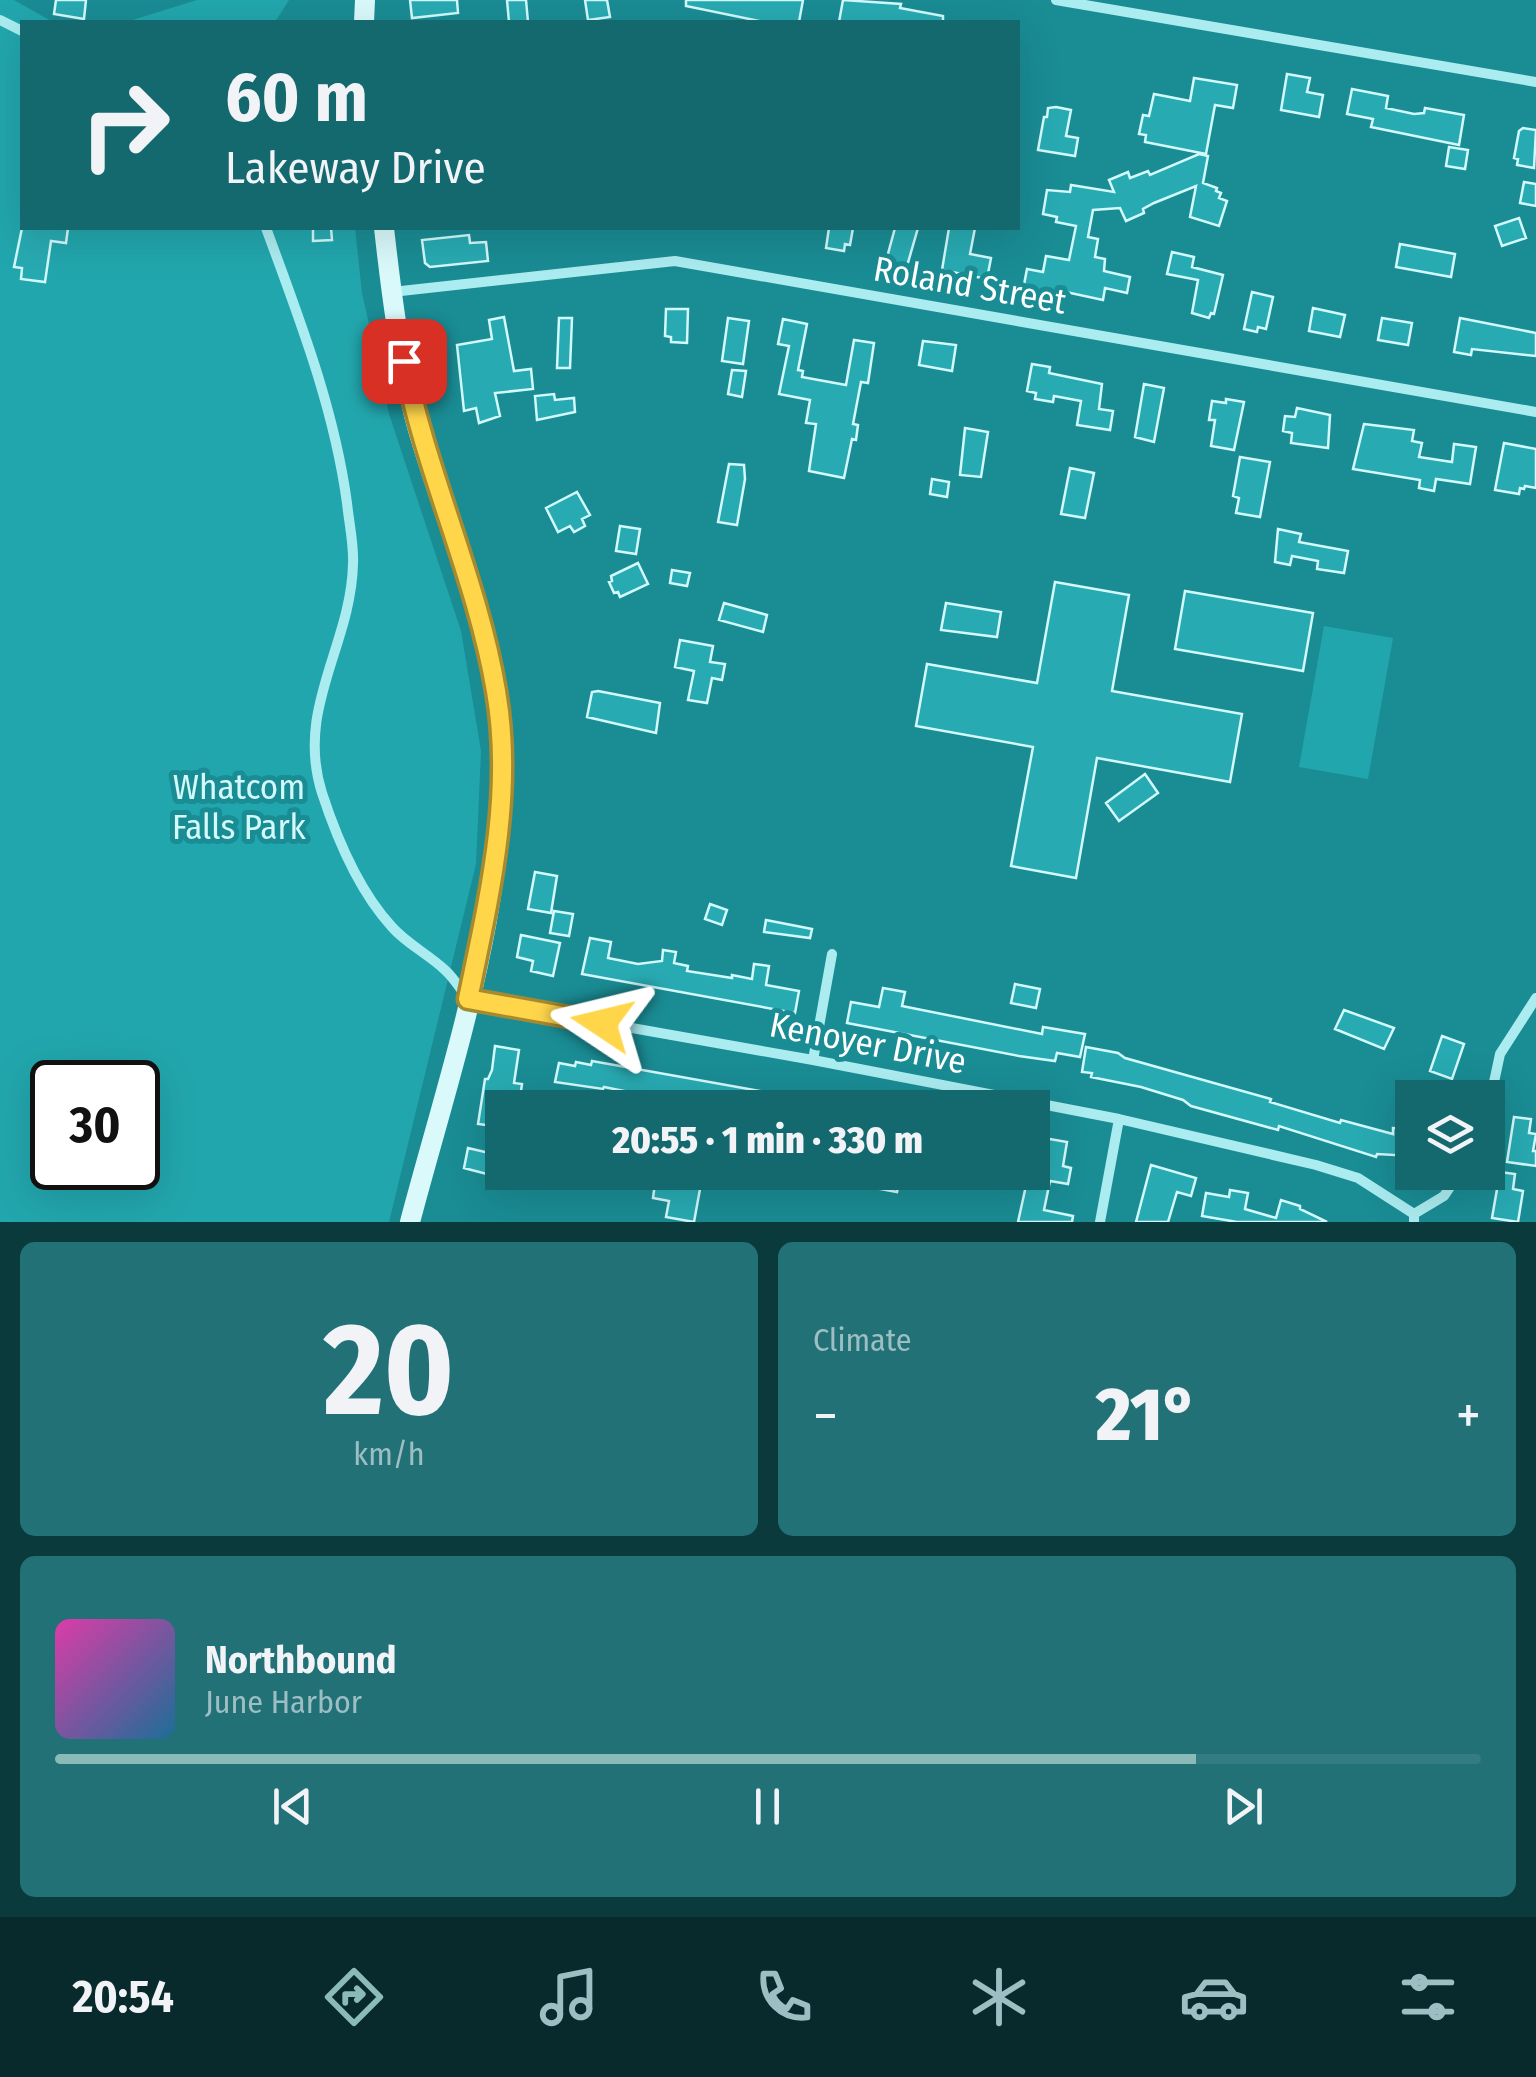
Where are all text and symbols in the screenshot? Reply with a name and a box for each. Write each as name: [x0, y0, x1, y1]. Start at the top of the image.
text: 60 m: [225, 56, 368, 140]
icon: right: [60, 60, 190, 190]
text: Lakeway Drive: [225, 141, 486, 195]
street label: Roland Street: [870, 247, 1070, 323]
pin: [362, 319, 447, 404]
icon: arrive: [377, 334, 432, 389]
park label: Whatcom Falls Park: [172, 766, 307, 848]
position arrow: [550, 971, 654, 1075]
street label: Kenoyer Drive: [766, 1003, 970, 1083]
speed limit sign: 30: [30, 1060, 160, 1190]
map controls: [1395, 1080, 1505, 1190]
button: layers: [1395, 1080, 1505, 1190]
text: 20:55 · 1 min · 330 m: [612, 1117, 923, 1163]
text: 20: [323, 1292, 455, 1448]
text: Climate: [813, 1321, 912, 1359]
text: 21°: [1096, 1370, 1198, 1460]
text: −: [813, 1383, 838, 1449]
text: +: [1456, 1383, 1481, 1449]
text: km/h: [353, 1435, 425, 1473]
text: Northbound: [205, 1637, 397, 1683]
text: June Harbor: [205, 1683, 362, 1721]
icon: previous: [265, 1779, 320, 1834]
icon: pause: [740, 1779, 795, 1834]
icon: next: [1216, 1779, 1271, 1834]
icon: directions: [319, 1962, 389, 2032]
icon: music: [534, 1962, 604, 2032]
icon: phone: [749, 1962, 819, 2032]
icon: climate: [964, 1962, 1034, 2032]
icon: car: [1179, 1962, 1249, 2032]
icon: filters: [1393, 1962, 1463, 2032]
text: 20:54: [72, 1970, 174, 2024]

